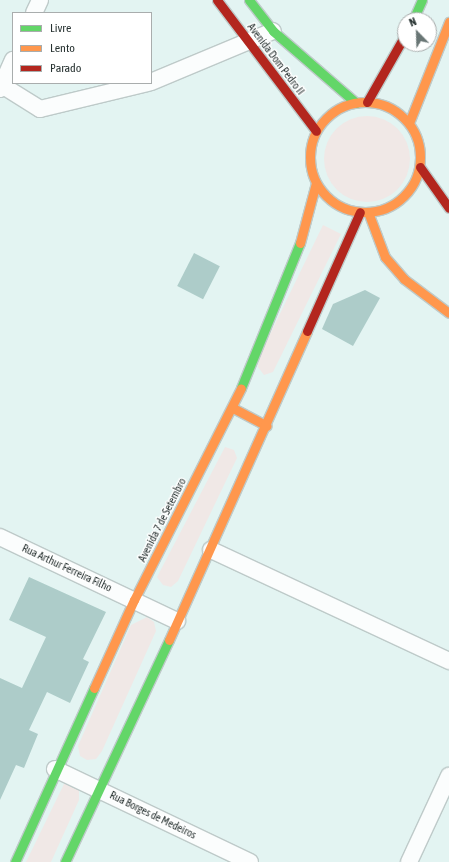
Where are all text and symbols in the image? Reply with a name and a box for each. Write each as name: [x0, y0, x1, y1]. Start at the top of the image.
legend: [12, 12, 152, 84]
north arrow: [397, 12, 437, 52]
text: N: [407, 15, 418, 29]
text: Livre: [50, 21, 71, 35]
street label: Avenida Dom Pedro II: [245, 21, 307, 97]
text: Lento: [50, 41, 75, 55]
text: Parado: [50, 61, 81, 75]
street label: Avenida 7 de Setembro: [135, 476, 189, 564]
street label: Rua Arthur Ferreira Filho: [20, 541, 114, 595]
street label: Rua Borges de Medeiros: [108, 788, 198, 842]

